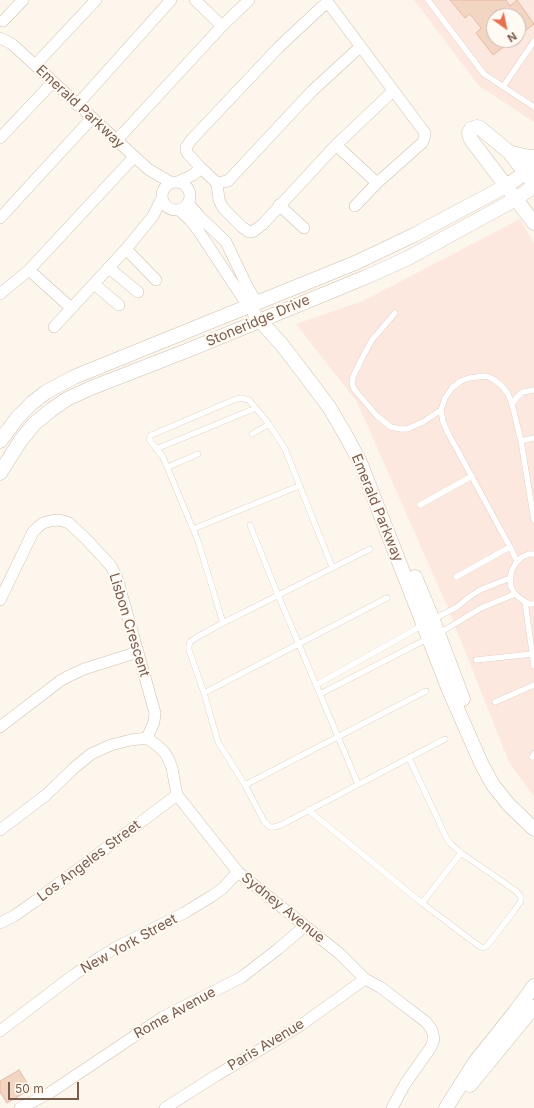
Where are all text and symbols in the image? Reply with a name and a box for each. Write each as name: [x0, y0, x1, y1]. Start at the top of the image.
north arrow: [486, 8, 526, 48]
text: N: [505, 29, 519, 45]
street label: Emerald Parkway: [32, 62, 128, 152]
street label: Stoneridge Drive: [204, 292, 312, 350]
street label: Emerald Parkway: [348, 452, 406, 564]
street label: Lisbon Crescent: [105, 571, 153, 679]
street label: Los Angeles Street: [34, 817, 144, 905]
street label: Sydney Avenue: [238, 869, 328, 947]
street label: New York Street: [78, 911, 180, 977]
street label: Rome Avenue: [131, 984, 219, 1042]
street label: Paris Avenue: [225, 1016, 307, 1074]
scale bar: [10, 1074, 81, 1100]
text: 50 m: [15, 1081, 44, 1096]

